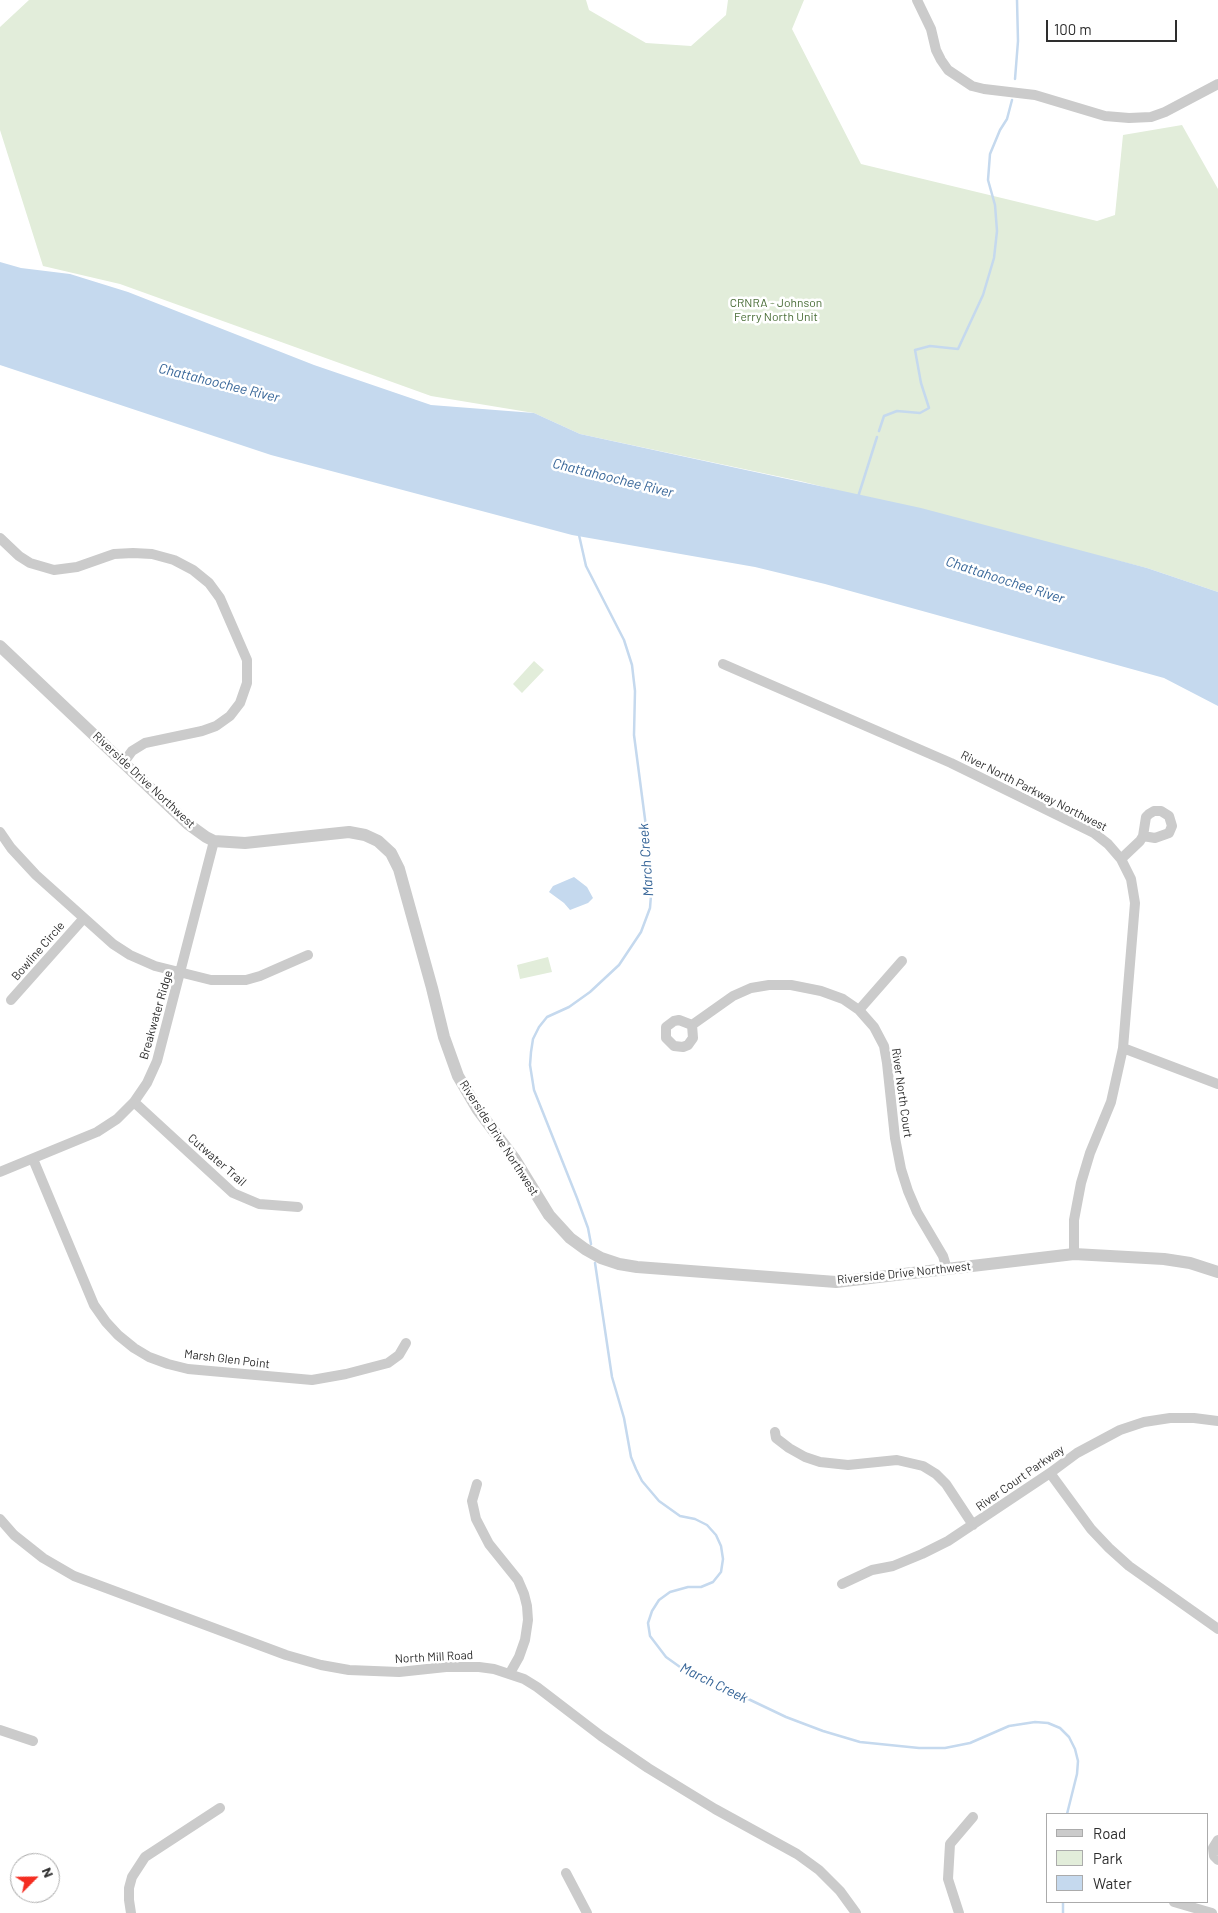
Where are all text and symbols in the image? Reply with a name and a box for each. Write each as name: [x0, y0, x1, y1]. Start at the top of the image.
scale bar: [1048, 10, 1179, 42]
text: 100 m: [1054, 20, 1092, 38]
park label: CRNRA - Johnson Ferry North Unit: [730, 296, 822, 324]
water label: Chattahoochee River: [157, 360, 281, 406]
water label: Chattahoochee River: [551, 455, 675, 501]
water label: Chattahoochee River: [943, 553, 1067, 607]
street label: Riverside Drive Northwest: [90, 729, 198, 831]
street label: River North Parkway Northwest: [958, 748, 1110, 834]
water label: March Creek: [635, 823, 657, 897]
street label: Bowline Circle: [8, 919, 68, 983]
street label: Breakwater Ridge: [136, 969, 176, 1061]
street label: River North Court: [889, 1047, 915, 1139]
street label: Riverside Drive Northwest: [456, 1078, 542, 1198]
street label: Cutwater Trail: [185, 1131, 249, 1189]
street label: Riverside Drive Northwest: [836, 1259, 972, 1287]
street label: Marsh Glen Point: [183, 1347, 271, 1371]
street label: River Court Parkway: [973, 1442, 1067, 1514]
street label: North Mill Road: [394, 1648, 474, 1666]
water label: March Creek: [677, 1659, 751, 1707]
legend: [1046, 1813, 1208, 1903]
text: Road: [1093, 1824, 1126, 1842]
text: Park: [1093, 1849, 1122, 1867]
north arrow: [10, 1853, 60, 1903]
text: N: [39, 1865, 58, 1880]
text: Water: [1093, 1874, 1132, 1892]

